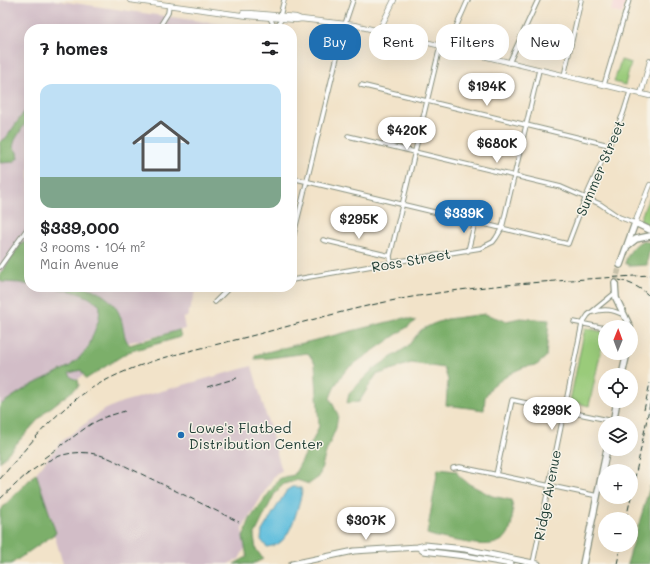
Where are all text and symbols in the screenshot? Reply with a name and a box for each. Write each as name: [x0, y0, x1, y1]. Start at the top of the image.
chip: Buy: [309, 24, 361, 60]
chip: Rent: [369, 24, 428, 60]
chip: Filters: [436, 24, 509, 60]
chip: New: [517, 24, 574, 60]
text: 7 homes: [40, 37, 108, 59]
icon: filters: [259, 37, 281, 59]
pin: $194K: [459, 73, 515, 107]
text: $194K: [468, 77, 506, 94]
icon: home: [125, 110, 197, 182]
pin: $420K: [379, 117, 435, 151]
street label: Summer Street: [571, 117, 629, 219]
text: $420K: [387, 121, 427, 138]
pin: $680K: [469, 130, 525, 164]
text: $680K: [477, 134, 517, 151]
pin: $339K: [436, 200, 492, 234]
text: $339K: [444, 204, 484, 221]
pin: $295K: [331, 206, 387, 240]
text: $295K: [339, 210, 379, 227]
text: $339,000: [40, 216, 119, 238]
text: 3 rooms · 104 m²: [40, 238, 145, 255]
street label: Ross Street: [370, 244, 452, 276]
text: Main Avenue: [40, 255, 119, 272]
north arrow: [598, 320, 638, 360]
map controls: [598, 320, 638, 552]
button: locate: [598, 368, 638, 408]
pin: $299K: [524, 397, 580, 431]
text: $299K: [532, 401, 572, 418]
button: layers: [598, 416, 638, 456]
place label: Lowe's Flatbed Distribution Center: [189, 418, 323, 453]
marker: Lowe's Flatbed Distribution Center: [176, 430, 186, 440]
street label: Ridge Avenue: [529, 448, 565, 542]
button: +: [598, 464, 638, 504]
pin: $307K: [338, 507, 394, 541]
text: $307K: [346, 511, 386, 528]
button: −: [598, 512, 638, 552]

